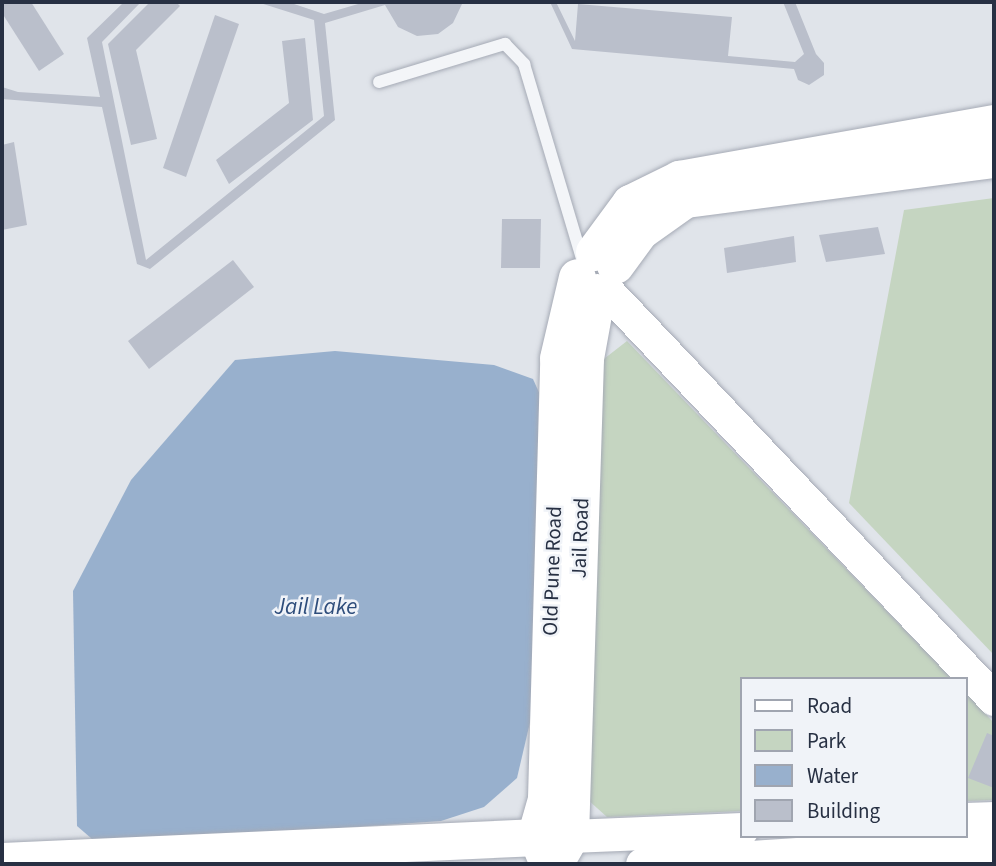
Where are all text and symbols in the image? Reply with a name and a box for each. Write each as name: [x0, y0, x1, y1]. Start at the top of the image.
street label: Jail Road: [566, 497, 594, 579]
street label: Old Pune Road: [537, 506, 567, 636]
water label: Jail Lake: [275, 593, 357, 621]
legend: [740, 677, 968, 838]
text: Road: [807, 691, 852, 721]
text: Park: [807, 726, 846, 756]
text: Water: [807, 761, 858, 791]
text: Building: [807, 796, 880, 826]

